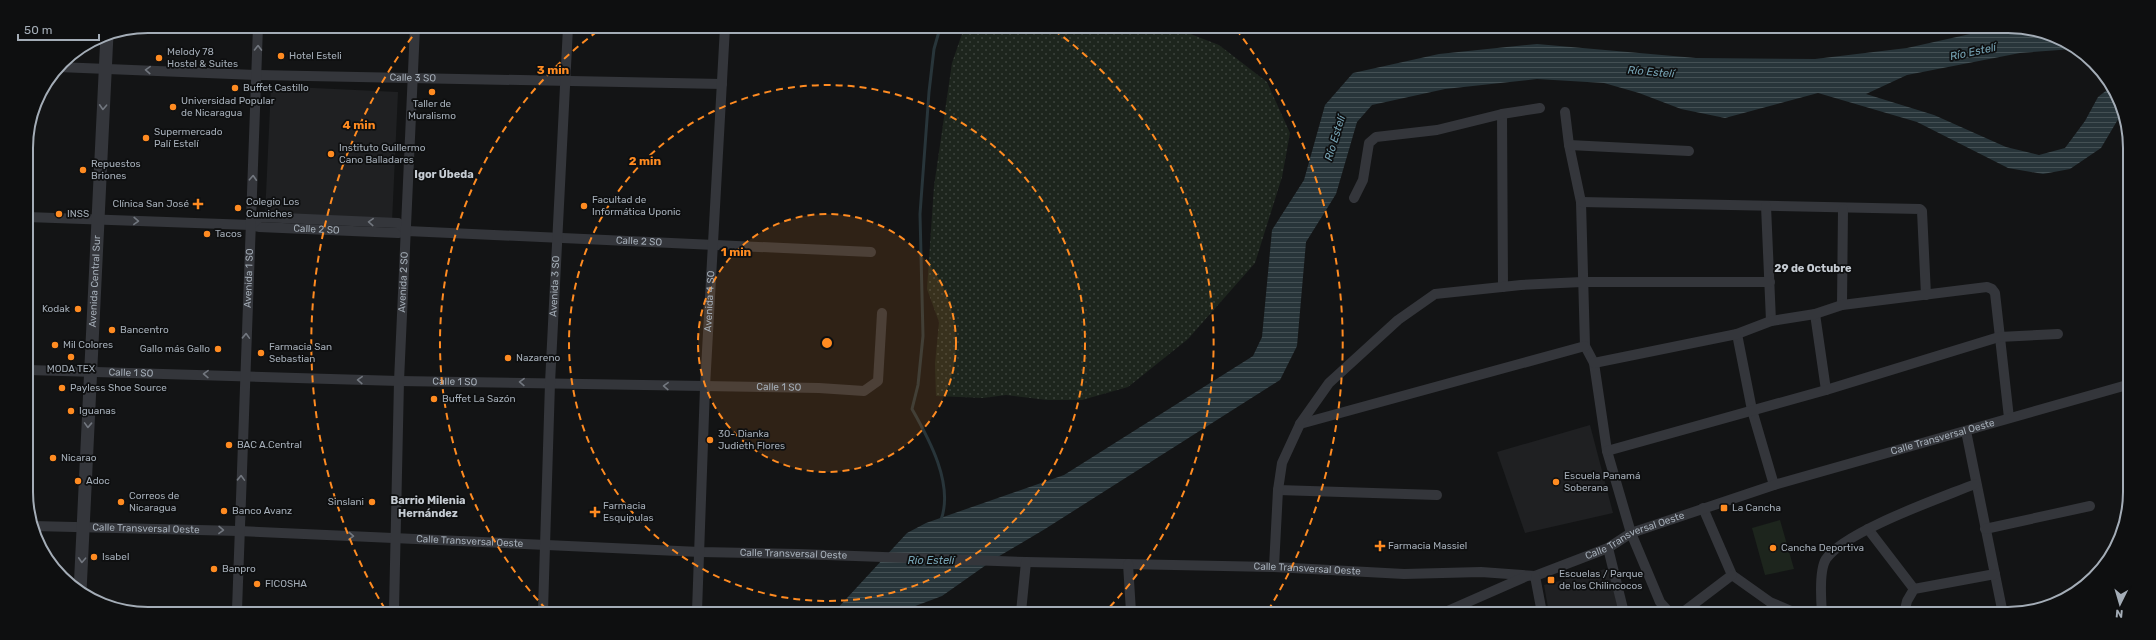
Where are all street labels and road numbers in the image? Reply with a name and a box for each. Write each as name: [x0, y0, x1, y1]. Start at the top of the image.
street label: Calle 3 SO: [389, 72, 436, 84]
street label: Calle 2 SO: [293, 222, 340, 236]
street label: Calle 2 SO: [616, 234, 663, 249]
street label: Avenida Central Sur: [87, 235, 103, 328]
street label: Avenida 1 SO: [242, 248, 256, 308]
street label: Avenida 2 SO: [396, 251, 411, 313]
street label: Avenida 3 SO: [547, 255, 562, 317]
street label: Avenida 4 SO: [702, 270, 717, 332]
street label: Calle 1 SO: [108, 366, 154, 380]
street label: Calle 1 SO: [432, 376, 478, 388]
street label: Calle 1 SO: [756, 381, 802, 394]
street label: Calle Transversal Oeste: [1889, 417, 1996, 458]
street label: Calle Transversal Oeste: [1583, 509, 1686, 562]
street label: Calle Transversal Oeste: [92, 521, 200, 536]
street label: Calle Transversal Oeste: [416, 533, 524, 550]
street label: Calle Transversal Oeste: [740, 547, 848, 562]
street label: Calle Transversal Oeste: [1253, 561, 1362, 578]

